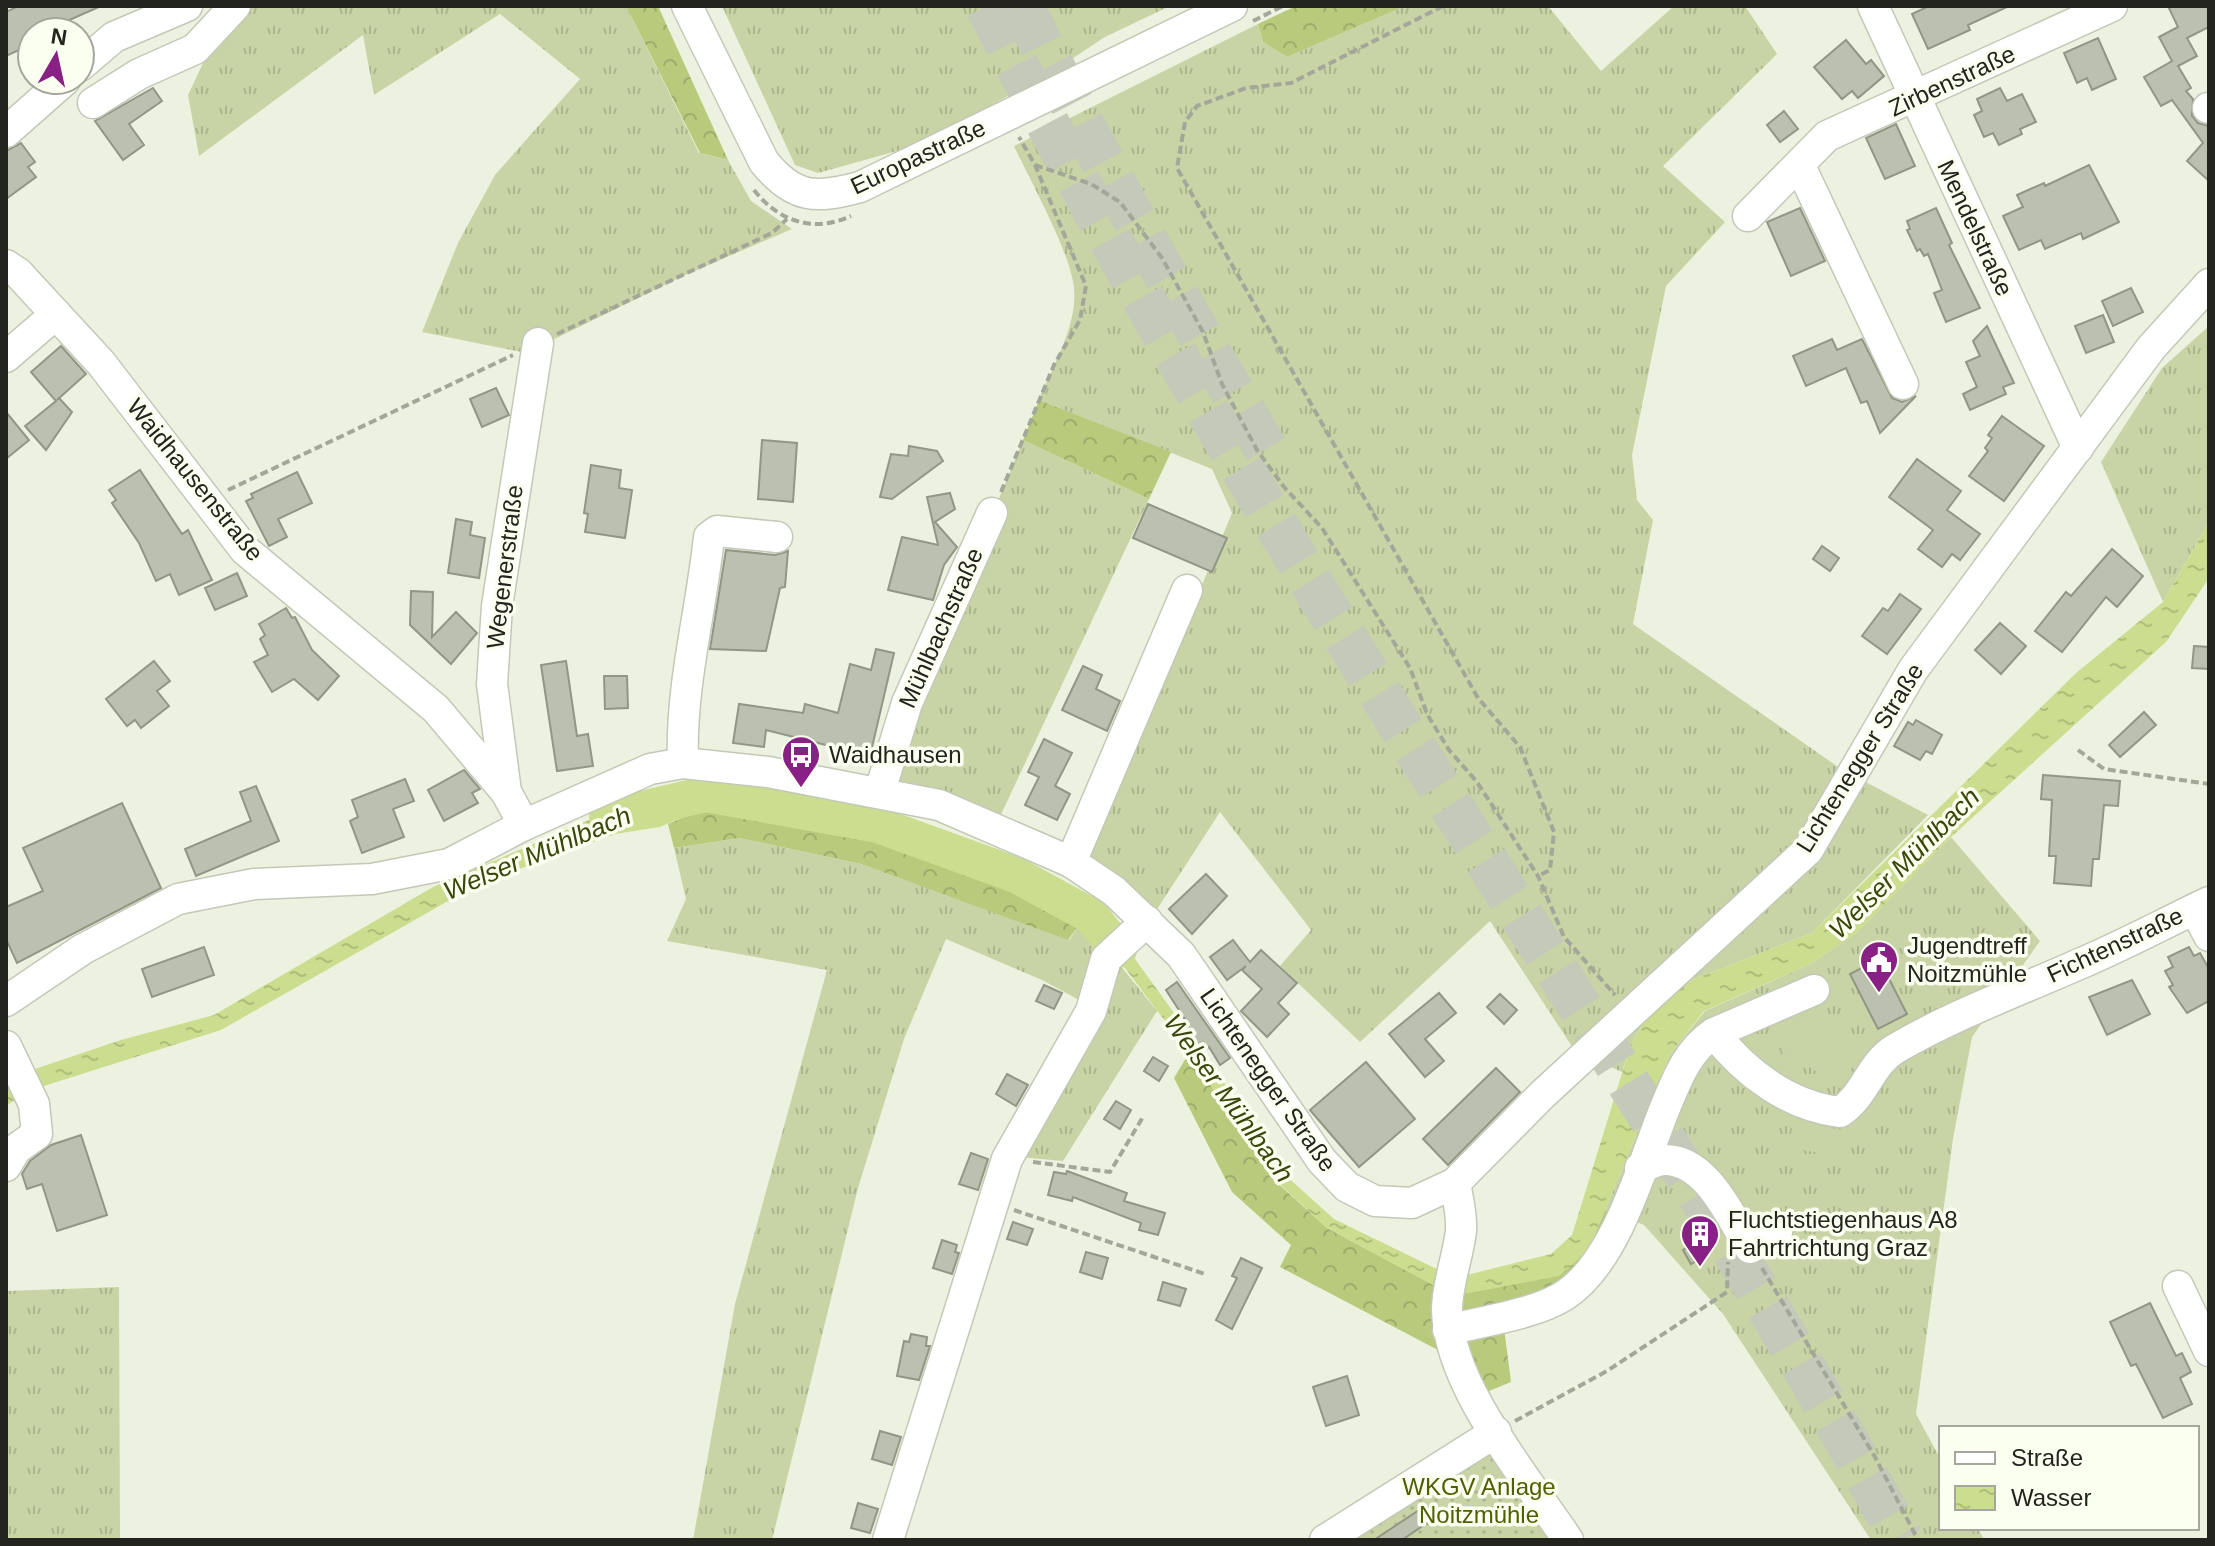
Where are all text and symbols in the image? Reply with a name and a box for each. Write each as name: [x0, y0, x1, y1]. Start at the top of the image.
north arrow: [16, 16, 96, 96]
text: N: [49, 23, 69, 50]
street label: Zirbenstraße: [1884, 40, 2019, 122]
street label: Europastraße: [846, 114, 989, 200]
street label: Mendelstraße: [1932, 156, 2019, 300]
street label: Waidhausenstraße: [122, 393, 269, 566]
street label: Wegenerstraße: [481, 483, 528, 650]
street label: Mühlbachstraße: [893, 544, 988, 712]
street label: Lichtenegger Straße: [1791, 658, 1929, 857]
bus stop icon: Waidhausen: [780, 734, 822, 789]
place label: Waidhausen: [829, 741, 962, 768]
water label: Welser Mühlbach: [1823, 782, 1985, 944]
water label: Welser Mühlbach: [439, 800, 635, 906]
street label: Fichtenstraße: [2043, 901, 2187, 988]
place label: Jugendtreff Noitzmühle: [1907, 932, 2027, 987]
public building icon: Jugendtreff Noitzmühle: [1858, 939, 1900, 994]
street label: Lichtenegger Straße: [1195, 983, 1342, 1177]
water label: Welser Mühlbach: [1158, 1008, 1300, 1188]
place label: Fluchtstiegenhaus A8 Fahrtrichtung Graz: [1728, 1206, 1958, 1261]
building icon: Fluchtstiegenhaus A8 Fahrtrichtung Graz: [1679, 1213, 1721, 1268]
legend: [1939, 1426, 2199, 1530]
text: Straße: [2011, 1444, 2083, 1471]
park label: WKGV Anlage Noitzmühle: [1402, 1473, 1556, 1528]
text: Wasser: [2011, 1484, 2091, 1511]

